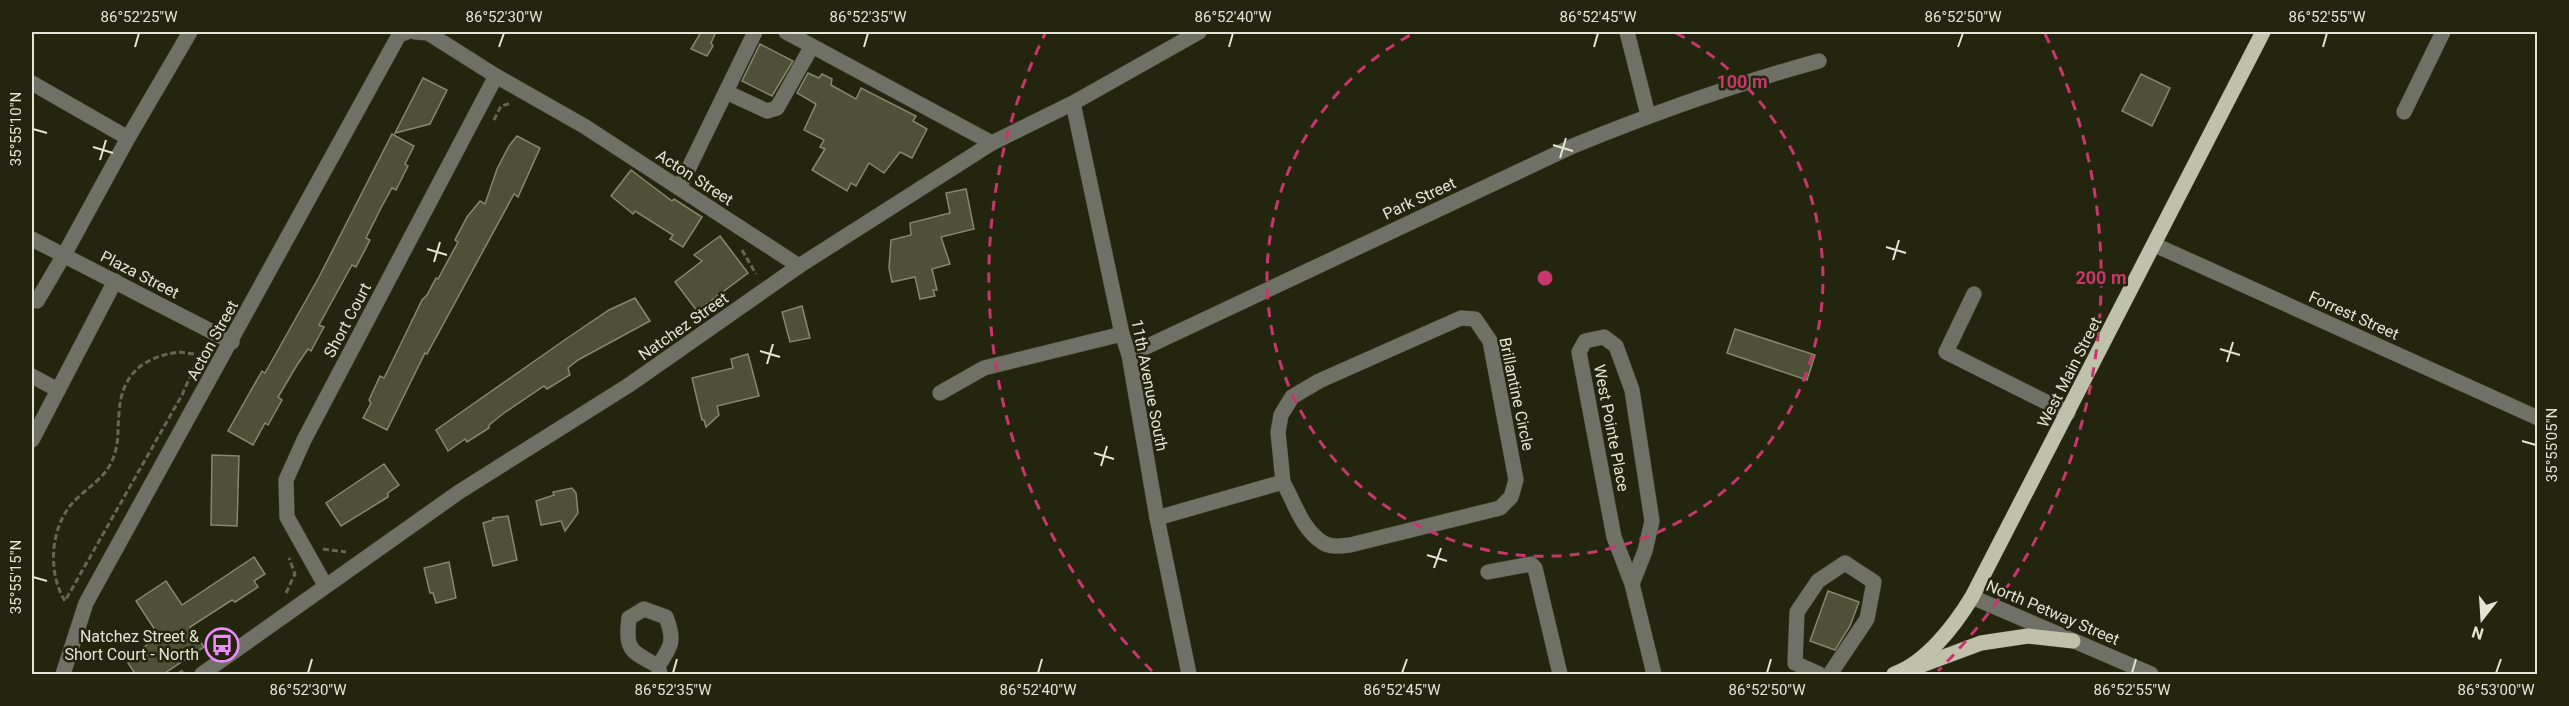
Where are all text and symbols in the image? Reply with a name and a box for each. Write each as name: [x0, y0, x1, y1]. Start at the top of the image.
text: 86°52'25"W: [101, 8, 177, 26]
text: 86°52'30"W: [466, 8, 542, 26]
text: 86°52'35"W: [830, 8, 906, 26]
text: 86°52'40"W: [1195, 8, 1271, 26]
text: 86°52'45"W: [1560, 8, 1636, 26]
text: 86°52'50"W: [1925, 8, 2001, 26]
text: 86°52'55"W: [2289, 8, 2365, 26]
text: 100 m: [1716, 71, 1768, 92]
text: 35°55'10"N: [7, 92, 25, 166]
street label: Acton Street: [653, 145, 737, 209]
street label: Park Street: [1380, 173, 1459, 224]
street label: Plaza Street: [97, 247, 182, 302]
text: 200 m: [2075, 267, 2127, 288]
centre of rings: [1535, 268, 1555, 288]
street label: Short Court: [320, 280, 375, 361]
street label: Forrest Street: [2306, 287, 2402, 344]
street label: Natchez Street: [635, 288, 732, 364]
street label: Acton Street: [183, 297, 242, 383]
street label: West Main Street: [2033, 314, 2105, 431]
street label: 11th Avenue South: [1127, 318, 1172, 453]
street label: Brillantine Circle: [1495, 336, 1538, 452]
street label: West Pointe Place: [1590, 363, 1633, 493]
text: 35°55'05"N: [2543, 408, 2561, 482]
text: 35°55'15"N: [7, 540, 25, 614]
street label: North Petway Street: [1984, 576, 2122, 649]
north arrow: [2452, 589, 2512, 649]
text: N: [2470, 622, 2486, 644]
place label: Natchez Street & Short Court - North: [64, 627, 199, 664]
bus stop icon: Natchez Street & Short Court - North: [204, 627, 240, 663]
text: 86°52'30"W: [270, 681, 346, 699]
text: 86°52'35"W: [635, 681, 711, 699]
text: 86°52'40"W: [1000, 681, 1076, 699]
text: 86°52'45"W: [1364, 681, 1440, 699]
text: 86°52'50"W: [1729, 681, 1805, 699]
text: 86°52'55"W: [2094, 681, 2170, 699]
text: 86°53'00"W: [2458, 681, 2534, 699]

